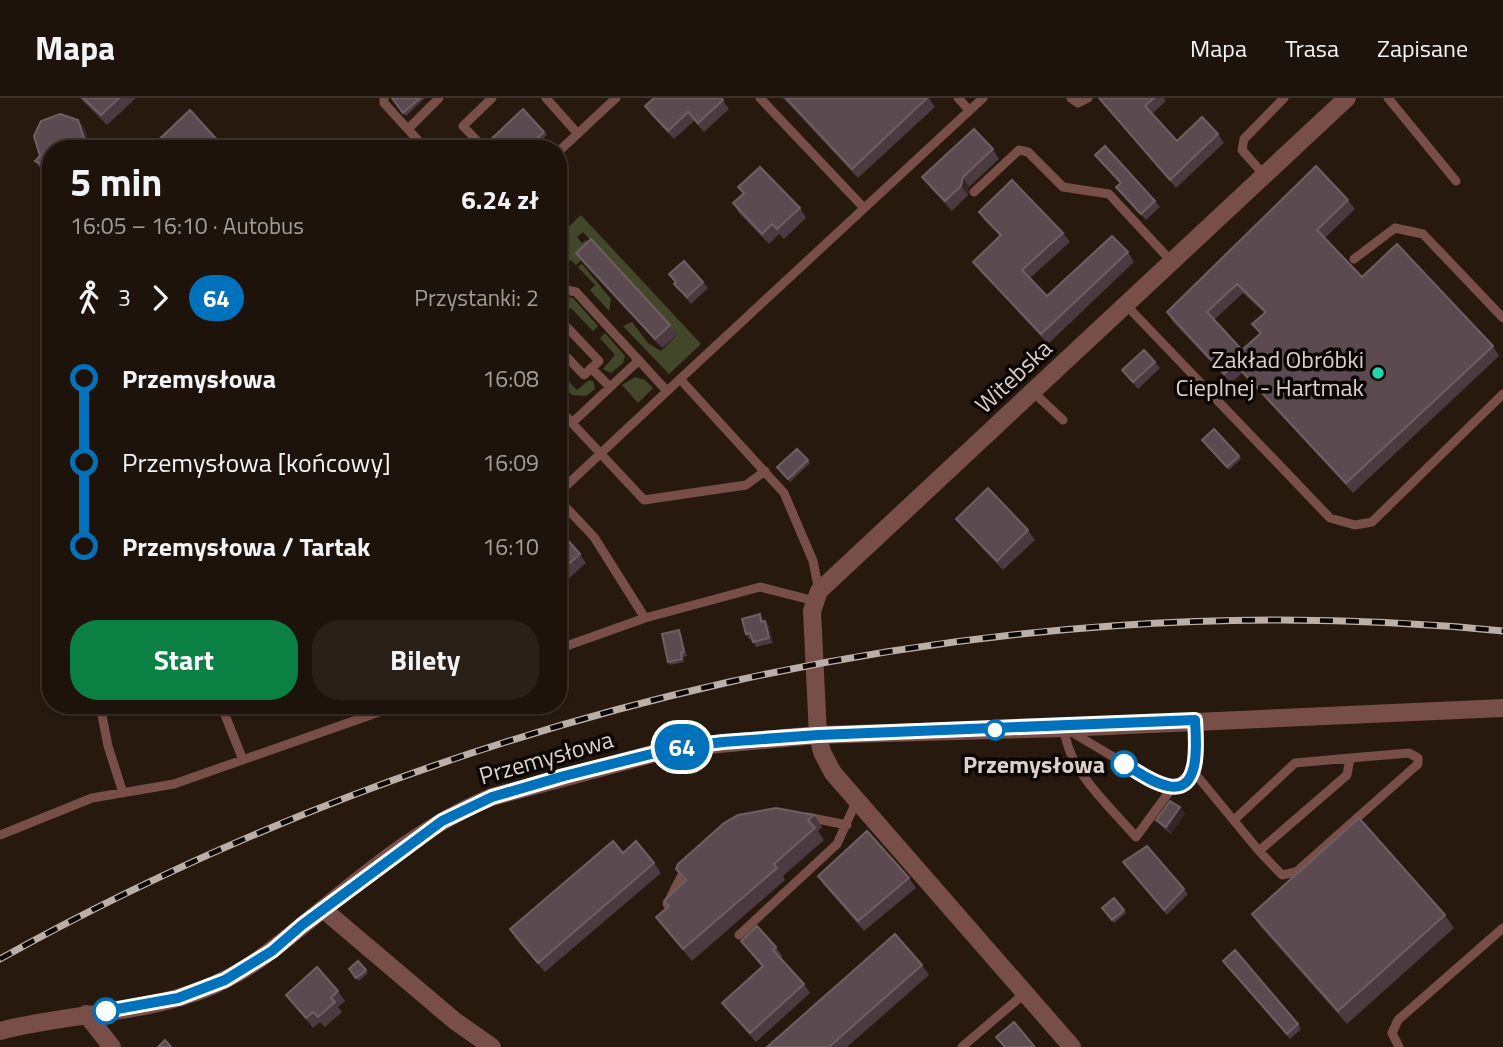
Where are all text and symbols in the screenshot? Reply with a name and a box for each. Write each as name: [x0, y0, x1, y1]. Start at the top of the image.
text: Mapa: [35, 23, 115, 73]
text: Mapa: [1190, 30, 1247, 66]
text: Trasa: [1285, 30, 1339, 66]
text: Zapisane: [1377, 30, 1468, 66]
text: 5 min: [70, 153, 162, 211]
text: 6.24 zł: [461, 180, 539, 219]
text: 16:05 – 16:10 · Autobus: [70, 208, 304, 243]
icon: walk: [70, 279, 108, 317]
icon: forward: [141, 279, 179, 317]
text: 3: [118, 280, 131, 315]
text: 64: [203, 280, 230, 316]
text: Przystanki: 2: [414, 280, 539, 315]
street label: Witebska: [966, 331, 1060, 421]
place label: Zakład Obróbki Cieplnej - Hartmak: [1176, 341, 1364, 405]
text: Przemysłowa: [122, 359, 276, 398]
text: 16:08: [482, 361, 539, 396]
marker: Zakład Obróbki Cieplnej - Hartmak: [1370, 365, 1386, 381]
text: Przemysłowa [końcowy]: [122, 443, 391, 482]
text: 16:09: [482, 445, 539, 480]
text: Przemysłowa / Tartak: [122, 527, 370, 566]
text: 16:10: [482, 529, 539, 564]
button: Start: [70, 620, 298, 700]
button: Bilety: [312, 620, 539, 700]
unlabelled marker: [985, 720, 1005, 740]
street label: Przemysłowa: [475, 721, 617, 793]
line badge: 64: [650, 724, 714, 770]
text: 64: [669, 729, 695, 765]
place label: Przemysłowa: [963, 746, 1105, 782]
marker: Przemysłowa: [1111, 751, 1137, 777]
unlabelled marker: [93, 998, 119, 1024]

